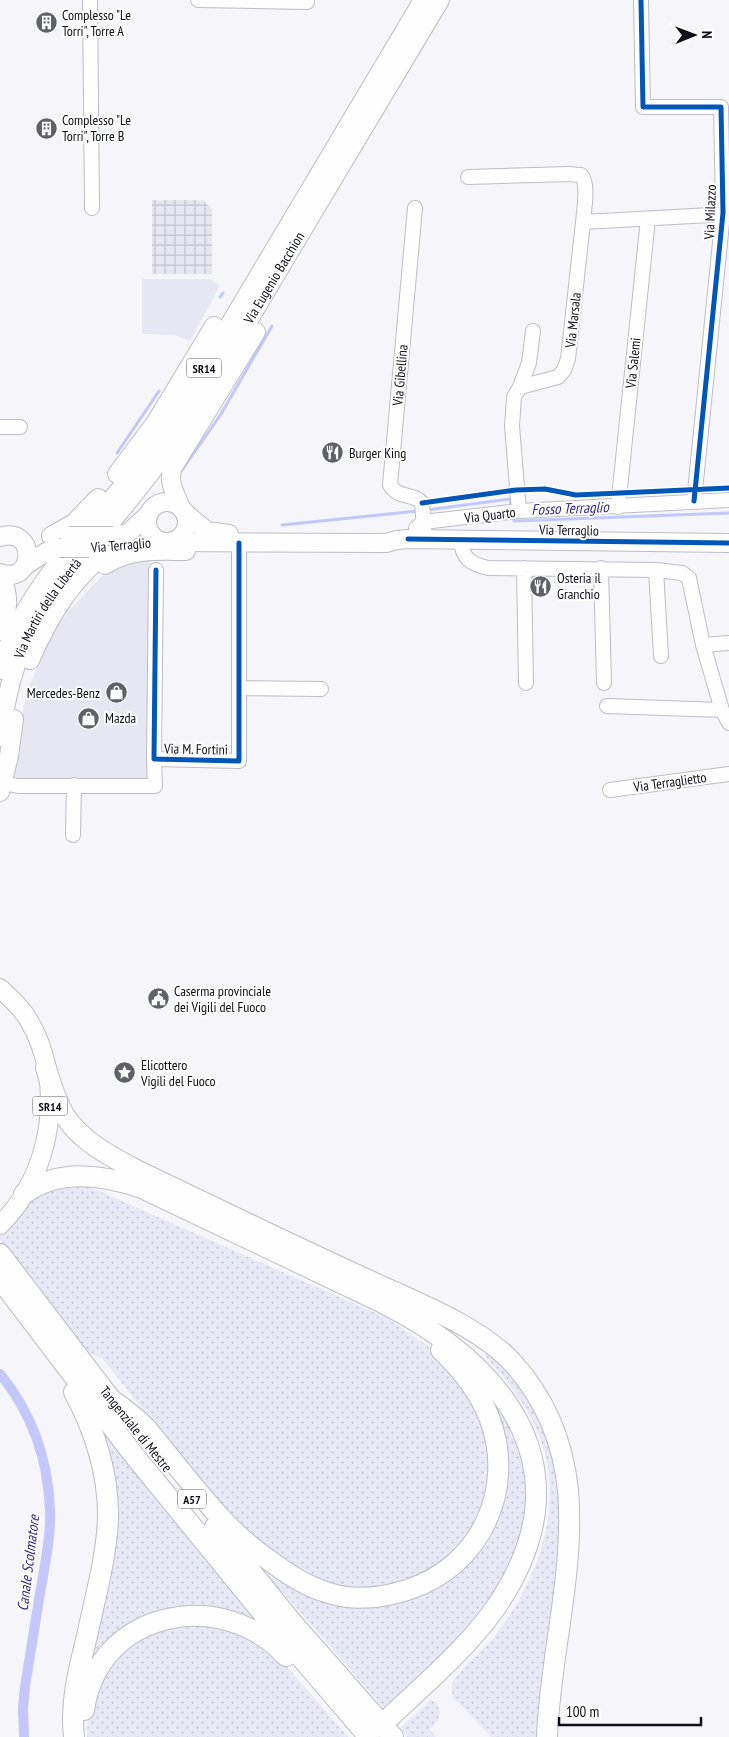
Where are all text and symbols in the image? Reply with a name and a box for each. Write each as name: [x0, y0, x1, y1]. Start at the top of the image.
place label: Complesso "Le Torri", Torre A: [62, 6, 131, 40]
north arrow: [669, 10, 719, 60]
building icon: Complesso "Le Torri", Torre A: [34, 11, 58, 35]
text: N: [698, 31, 716, 39]
place label: Complesso "Le Torri", Torre B: [62, 111, 131, 145]
building icon: Complesso "Le Torri", Torre B: [34, 116, 58, 140]
street label: Via Milazzo: [700, 184, 720, 241]
street label: Via Eugenio Bacchion: [239, 229, 308, 328]
street label: Via Marsala: [561, 291, 585, 350]
street label: Via Salemi: [621, 337, 645, 390]
street label: Via Gibellina: [388, 344, 412, 407]
road number: SR14: [186, 358, 222, 378]
restaurant icon: Burger King: [321, 441, 345, 465]
place label: Burger King: [349, 444, 406, 462]
water label: Fosso Terraglio: [531, 497, 611, 519]
street label: Via Quarto: [462, 503, 517, 527]
street label: Via Terraglio: [538, 520, 599, 540]
street label: Via Terraglio: [89, 533, 152, 557]
street label: Via Martiri della Libertà: [10, 555, 85, 662]
place label: Osteria il Granchio: [557, 569, 601, 603]
restaurant icon: Osteria il Granchio: [529, 574, 553, 598]
shop icon: Mercedes-Benz: [104, 681, 128, 705]
place label: Mercedes-Benz: [27, 684, 100, 702]
shop icon: Mazda: [77, 706, 101, 730]
place label: Mazda: [105, 709, 136, 727]
street label: Via M. Fortini: [163, 739, 228, 759]
street label: Via Terraglietto: [631, 768, 708, 796]
place label: Caserma provinciale dei Vigili del Fuoco: [174, 982, 271, 1016]
public building icon: Caserma provinciale dei Vigili del Fuoco: [146, 987, 170, 1011]
place label: Elicottero Vigili del Fuoco: [140, 1056, 216, 1090]
place icon: Elicottero Vigili del Fuoco: [113, 1061, 137, 1085]
road number: SR14: [32, 1096, 68, 1116]
street label: Tangenziale di Mestre: [96, 1382, 176, 1476]
road number: A57: [178, 1490, 206, 1508]
water label: Canale Scolmatore: [13, 1513, 43, 1612]
scale bar: [559, 1694, 702, 1726]
text: 100 m: [566, 1702, 599, 1721]

